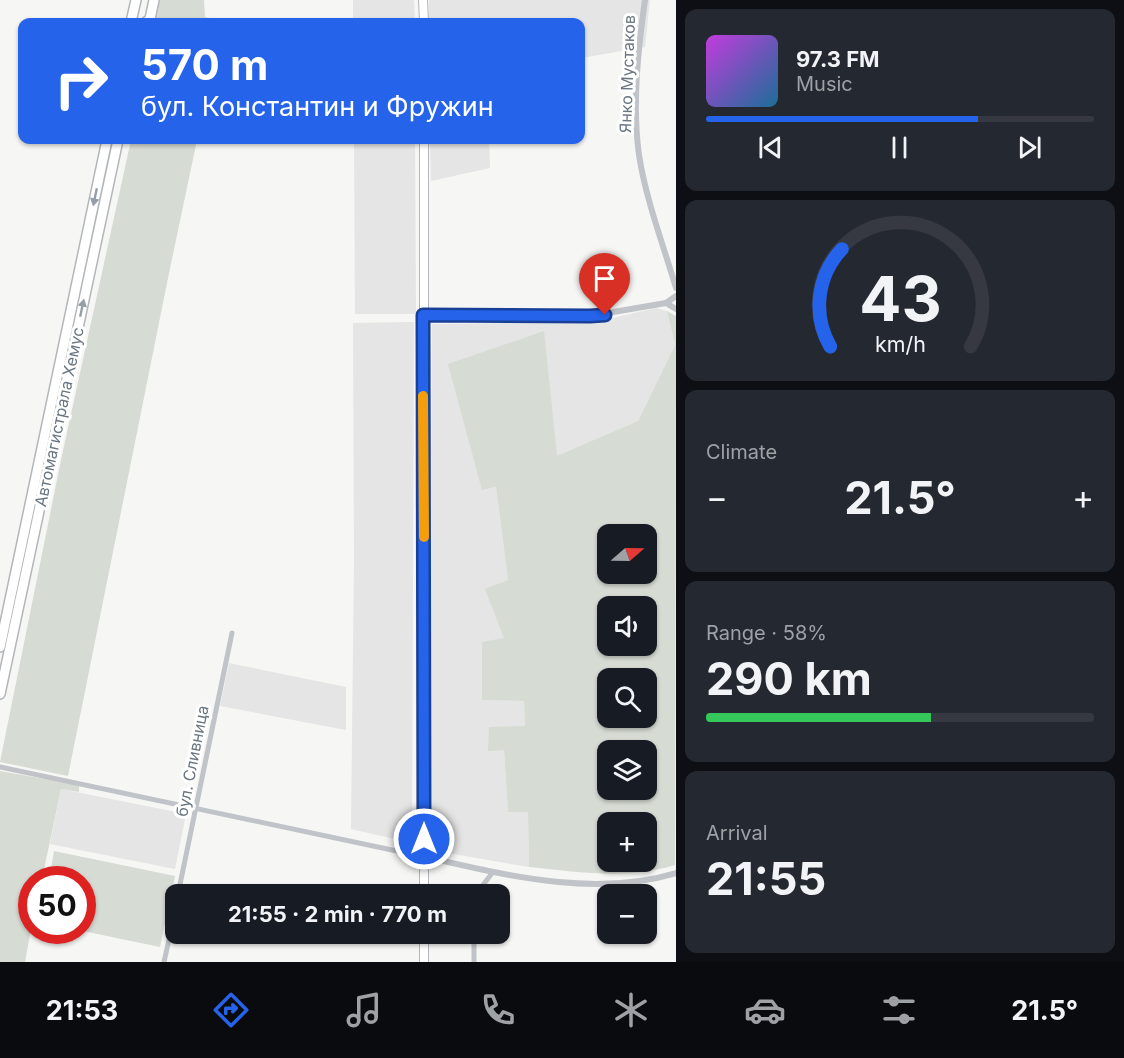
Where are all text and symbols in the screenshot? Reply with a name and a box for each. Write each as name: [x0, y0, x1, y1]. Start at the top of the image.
street label: Янко Мустаков: [615, 15, 639, 133]
text: 570 m: [141, 39, 268, 90]
icon: right: [42, 42, 120, 120]
text: 97.3 FM: [796, 46, 880, 72]
text: Music: [796, 72, 853, 96]
text: бул. Константин и Фружин: [141, 90, 494, 123]
icon: previous: [754, 131, 787, 164]
icon: pause: [883, 131, 916, 164]
icon: next: [1013, 131, 1046, 164]
one-way arrow: [90, 187, 99, 206]
pin: [579, 253, 630, 315]
icon: arrive: [588, 262, 621, 295]
text: 43: [859, 262, 941, 337]
one-way arrow: [78, 298, 87, 317]
street label: Автомагистрала Хемус: [30, 325, 88, 509]
text: km/h: [875, 332, 925, 358]
text: Climate: [706, 440, 777, 464]
text: 21.5°: [844, 470, 956, 525]
text: −: [706, 477, 728, 517]
text: +: [1072, 477, 1094, 517]
north arrow: [597, 524, 657, 584]
map controls: [597, 524, 657, 944]
button: sound: [597, 596, 657, 656]
text: Range · 58%: [706, 621, 827, 645]
text: 290 km: [706, 651, 872, 706]
button: search: [597, 668, 657, 728]
street label: бул. Сливница: [171, 704, 213, 818]
button: layers: [597, 740, 657, 800]
position arrow: [392, 807, 456, 871]
button: +: [597, 812, 657, 872]
text: Arrival: [706, 821, 768, 845]
text: 21:55: [706, 851, 826, 906]
speed limit sign: 50: [18, 866, 96, 944]
button: −: [597, 884, 657, 944]
text: 21:55 · 2 min · 770 m: [228, 901, 447, 927]
icon: directions: [210, 989, 252, 1031]
icon: music: [343, 989, 385, 1031]
icon: phone: [477, 989, 519, 1031]
icon: climate: [610, 989, 652, 1031]
icon: car: [744, 989, 786, 1031]
icon: filters: [878, 989, 920, 1031]
text: 21:53: [46, 994, 118, 1027]
text: 21.5°: [1011, 994, 1078, 1027]

